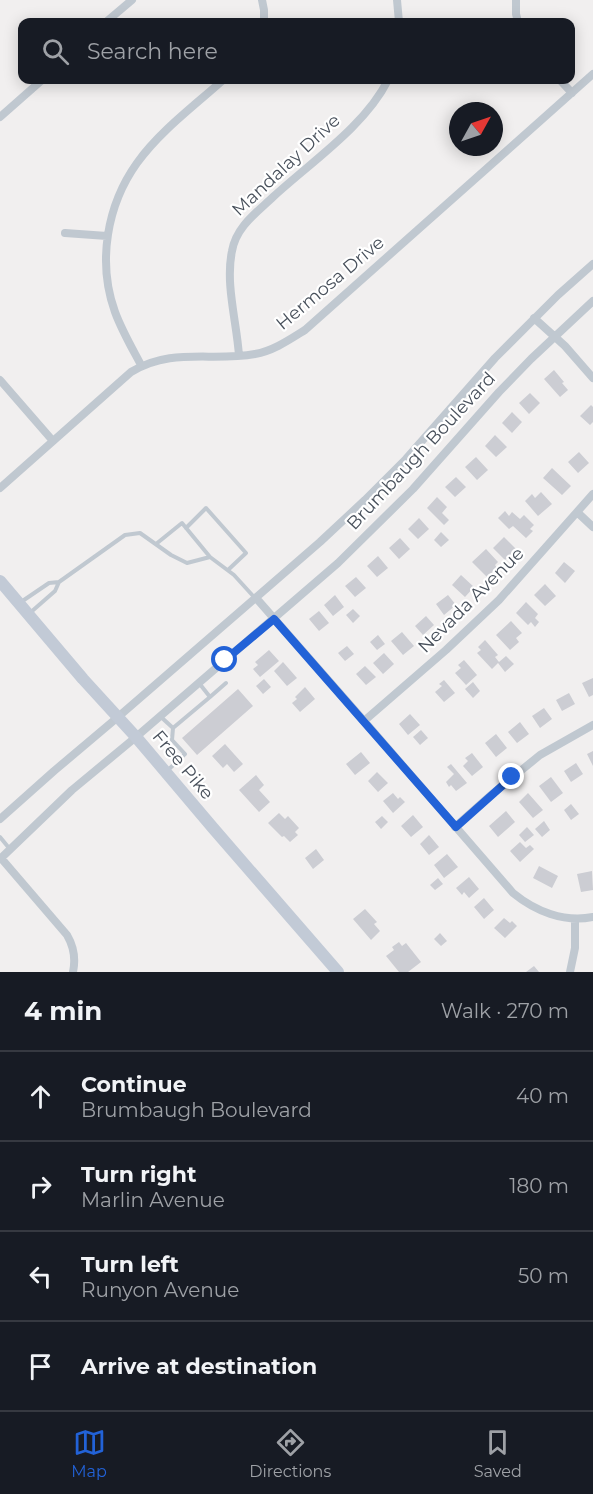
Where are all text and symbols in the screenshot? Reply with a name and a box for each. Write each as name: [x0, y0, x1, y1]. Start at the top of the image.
search box: [18, 18, 575, 84]
icon: search: [39, 35, 72, 68]
text: Search here: [87, 38, 218, 65]
north arrow: [449, 102, 503, 156]
street label: Mandalay Drive: [227, 109, 345, 221]
street label: Hermosa Drive: [272, 231, 389, 335]
street label: Brumbaugh Boulevard: [342, 368, 500, 534]
street label: Nevada Avenue: [413, 542, 529, 658]
route start: [211, 646, 237, 672]
street label: Free Pike: [148, 726, 218, 804]
route end: [498, 763, 524, 789]
text: 4 min: [24, 995, 102, 1027]
text: Walk · 270 m: [441, 999, 569, 1023]
text: Continue: [81, 1071, 187, 1098]
icon: ahead: [24, 1080, 57, 1113]
text: 40 m: [516, 1084, 569, 1108]
text: Brumbaugh Boulevard: [81, 1098, 312, 1122]
text: Turn right: [81, 1161, 196, 1188]
icon: right: [24, 1170, 57, 1203]
text: 180 m: [509, 1174, 569, 1198]
text: Marlin Avenue: [81, 1188, 225, 1212]
text: Turn left: [81, 1251, 179, 1278]
icon: left: [24, 1260, 57, 1293]
text: 50 m: [518, 1264, 569, 1288]
text: Runyon Avenue: [81, 1278, 239, 1302]
icon: arrive: [24, 1350, 57, 1383]
text: Arrive at destination: [81, 1353, 317, 1380]
tab: Map: [71, 1426, 107, 1481]
tab: Directions: [249, 1426, 331, 1481]
tab: Saved: [474, 1426, 522, 1481]

